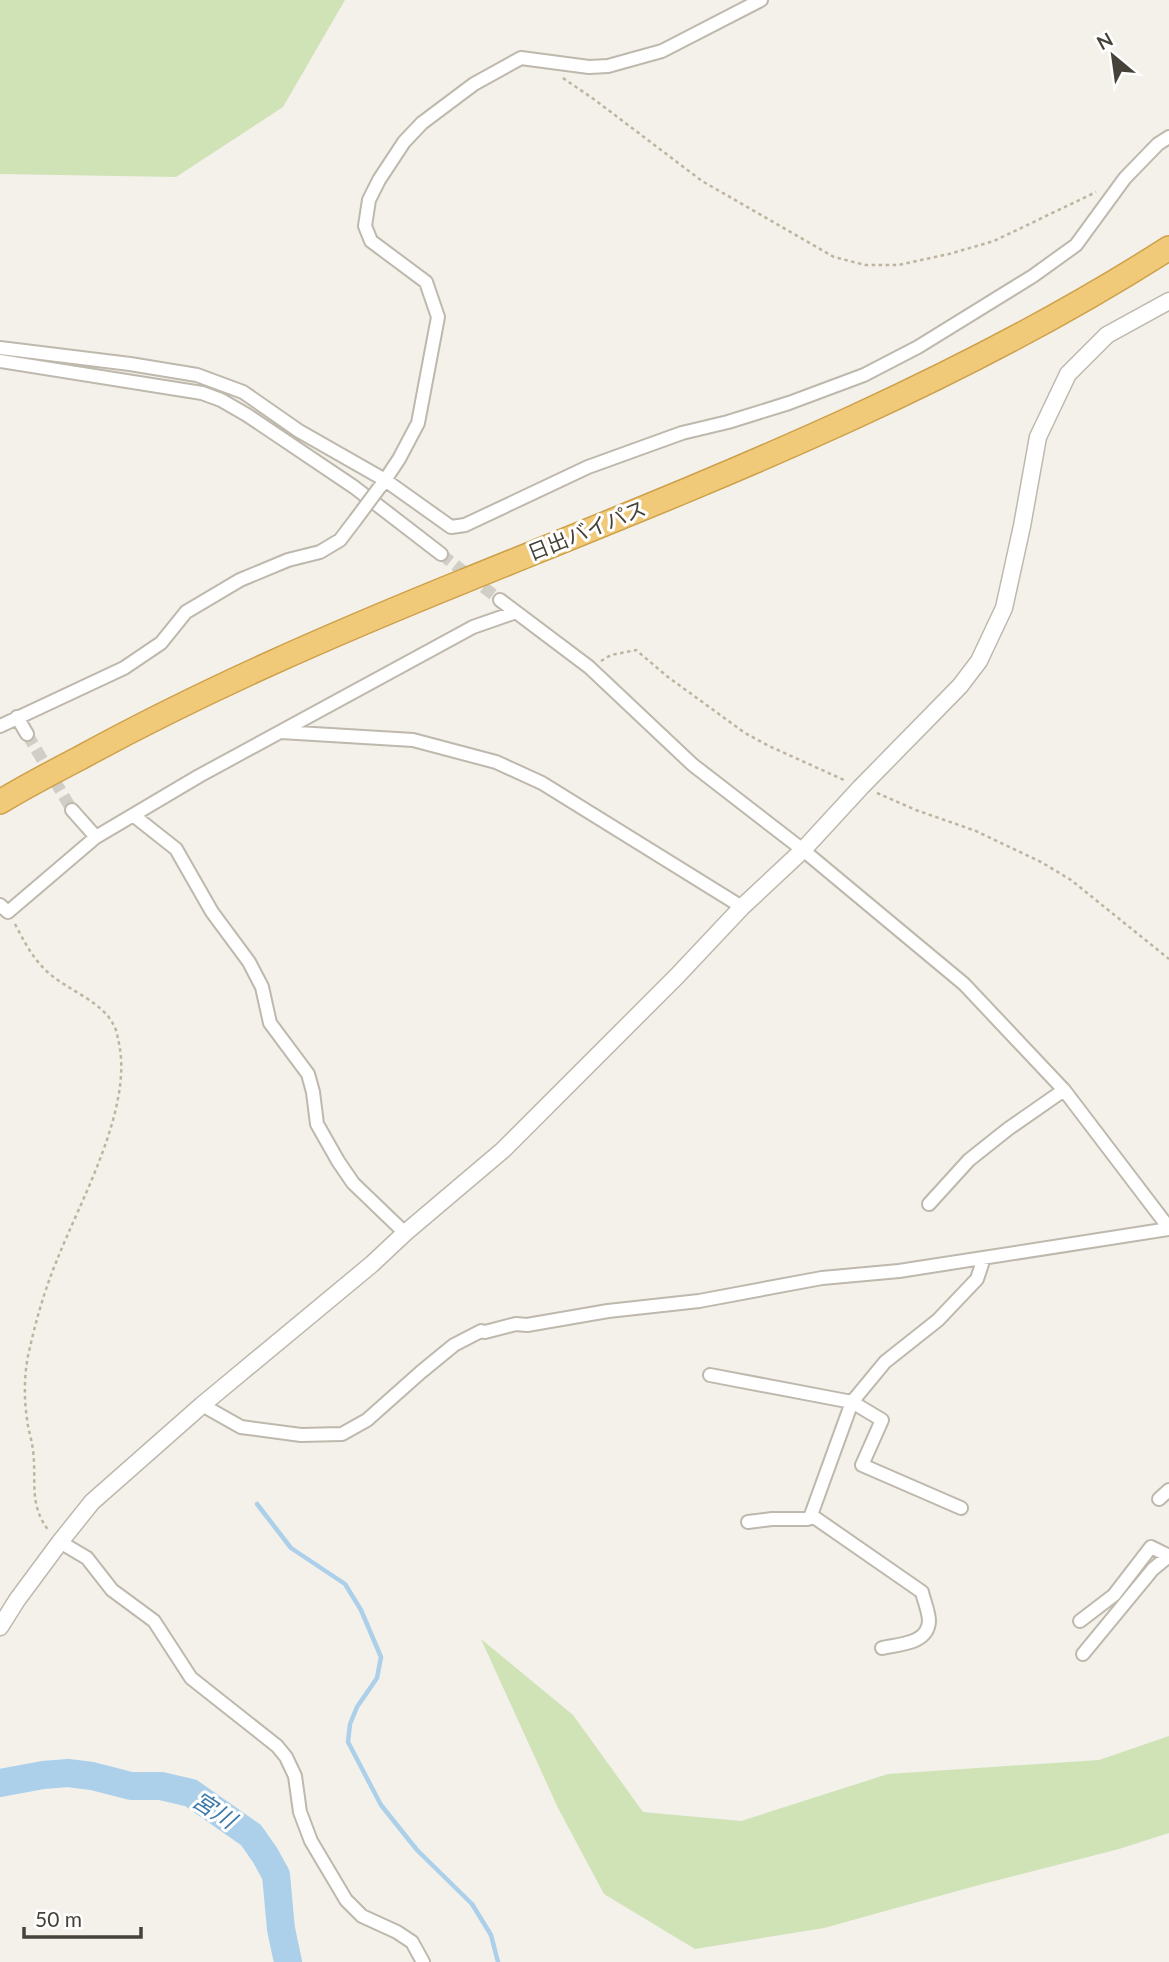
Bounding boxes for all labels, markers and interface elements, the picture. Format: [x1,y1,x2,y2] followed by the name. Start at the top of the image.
[1078,21,1148,91] north arrow
[1093,27,1116,54] text: N
[524,494,649,565] street label: 日出バイパス
[188,1785,244,1835] water label: 宮川
[24,1896,142,1940] scale bar
[35,1906,82,1931] text: 50 m

